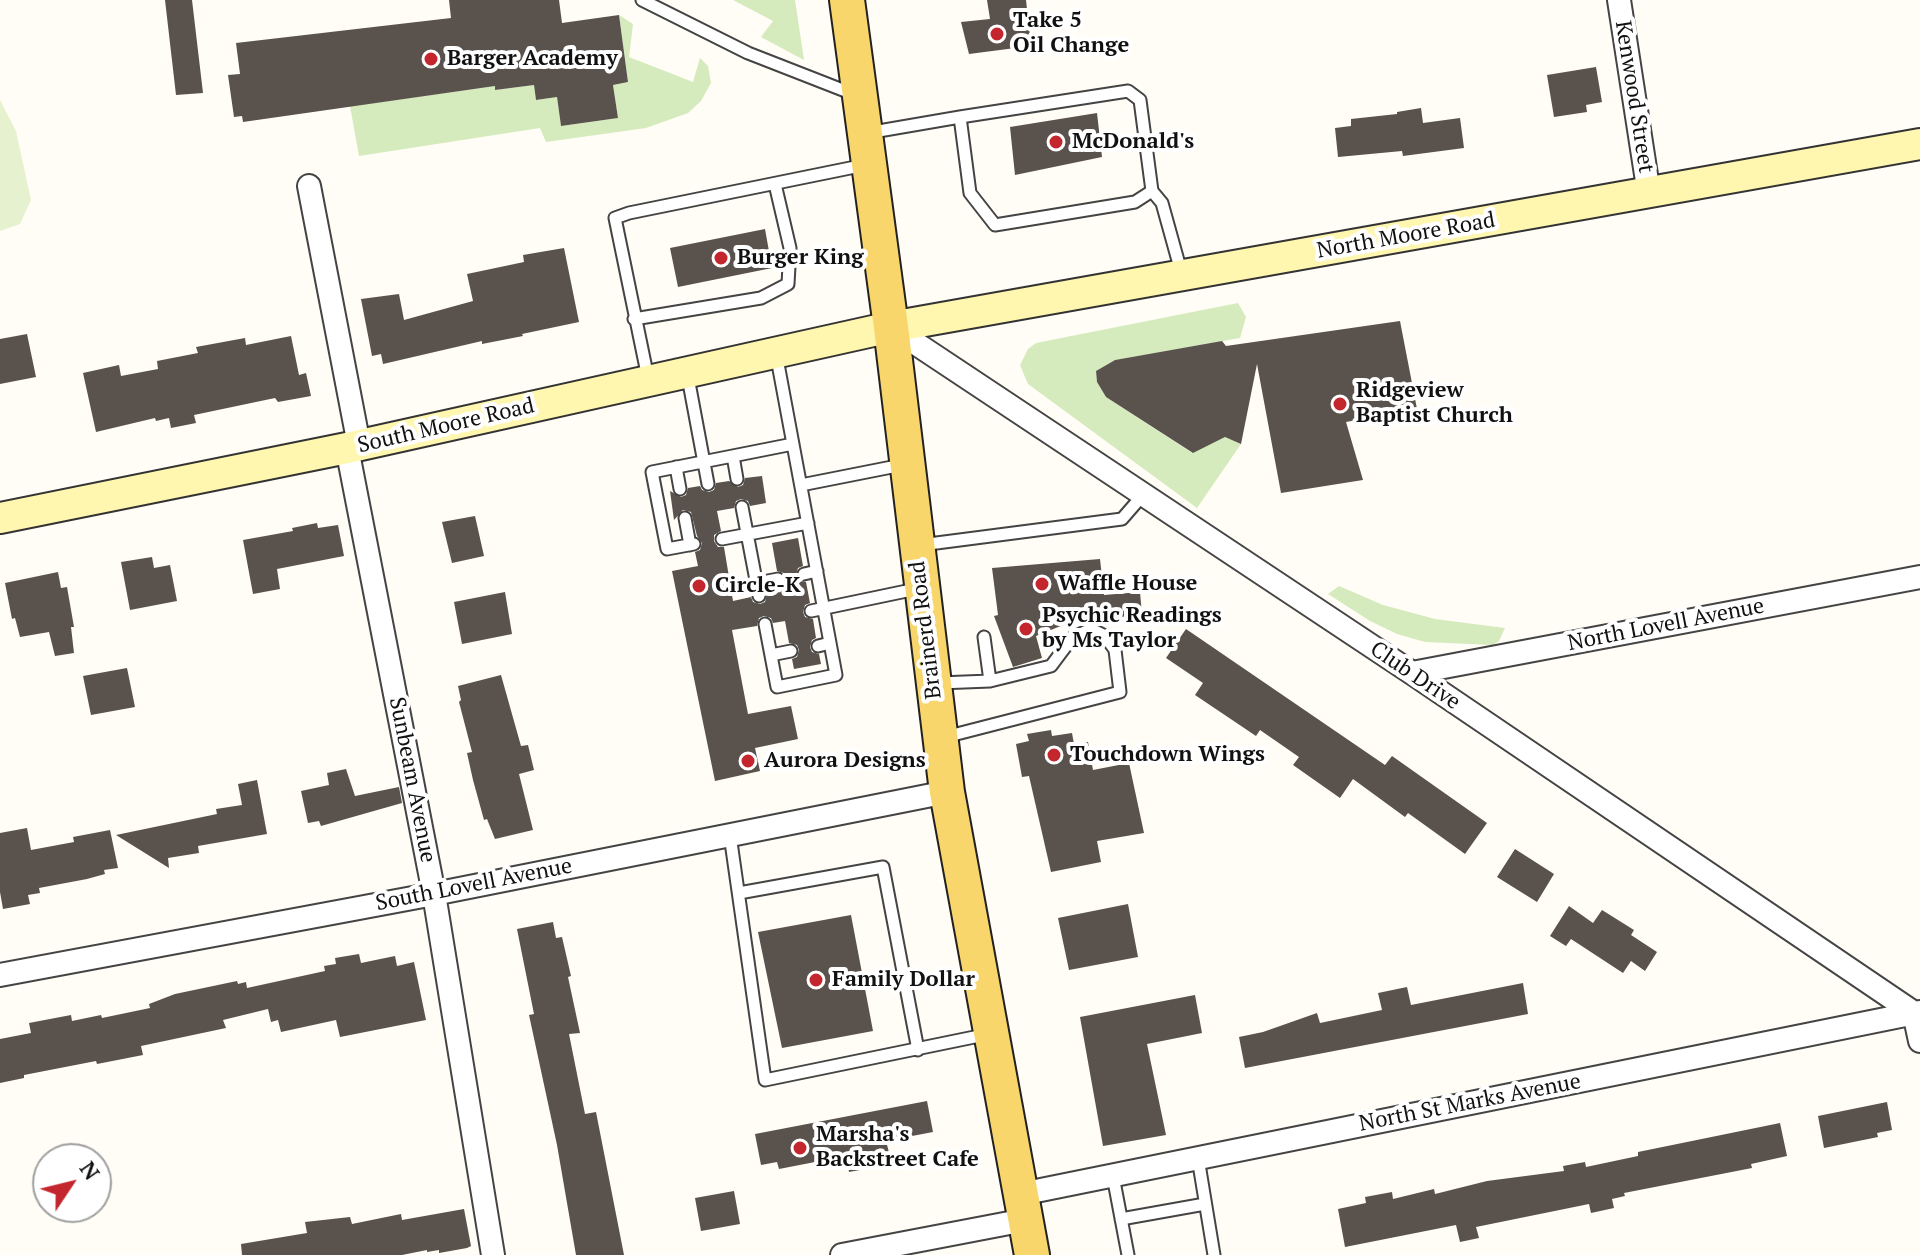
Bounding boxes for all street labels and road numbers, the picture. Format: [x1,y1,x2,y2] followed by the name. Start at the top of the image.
[1609,19,1659,175] street label: Kenwood Street
[1315,207,1497,265] street label: North Moore Road
[355,393,537,459] street label: South Moore Road
[904,559,948,701] street label: Brainerd Road
[1566,593,1766,657] street label: North Lovell Avenue
[1365,636,1465,716] street label: Club Drive
[383,695,441,865] street label: Sunbeam Avenue
[374,853,574,917] street label: South Lovell Avenue
[1357,1069,1583,1137] street label: North St Marks Avenue

